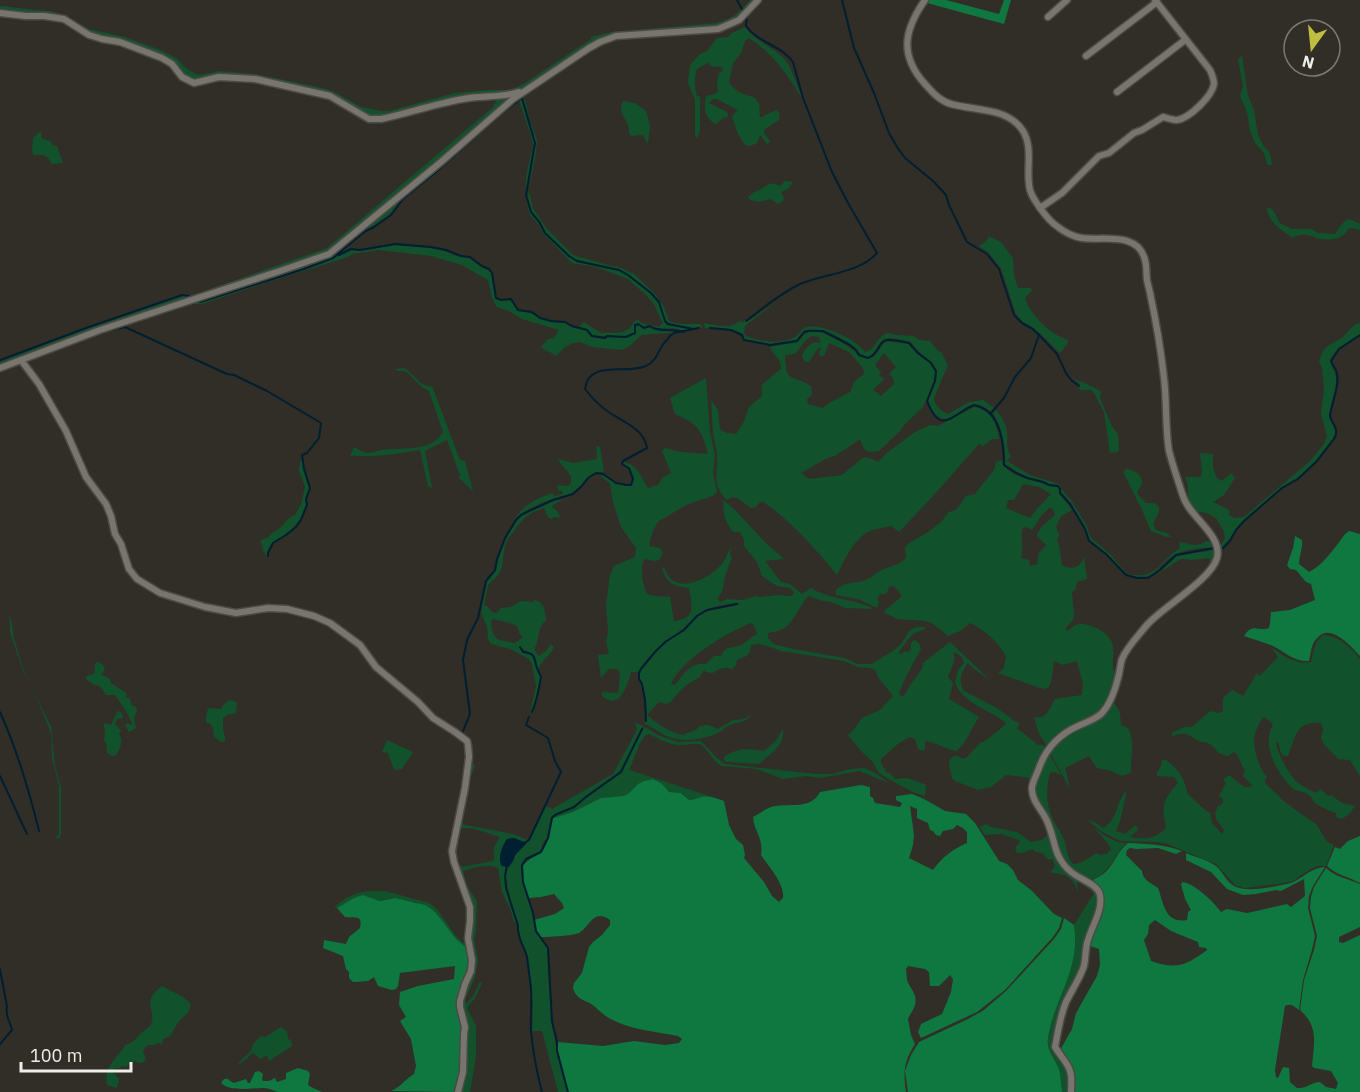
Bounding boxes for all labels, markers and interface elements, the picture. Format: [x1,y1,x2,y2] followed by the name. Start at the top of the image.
[1282,18,1342,78] north arrow
[1300,51,1316,74] text: N
[21,1035,130,1073] scale bar
[30,1044,82,1067] text: 100 m

